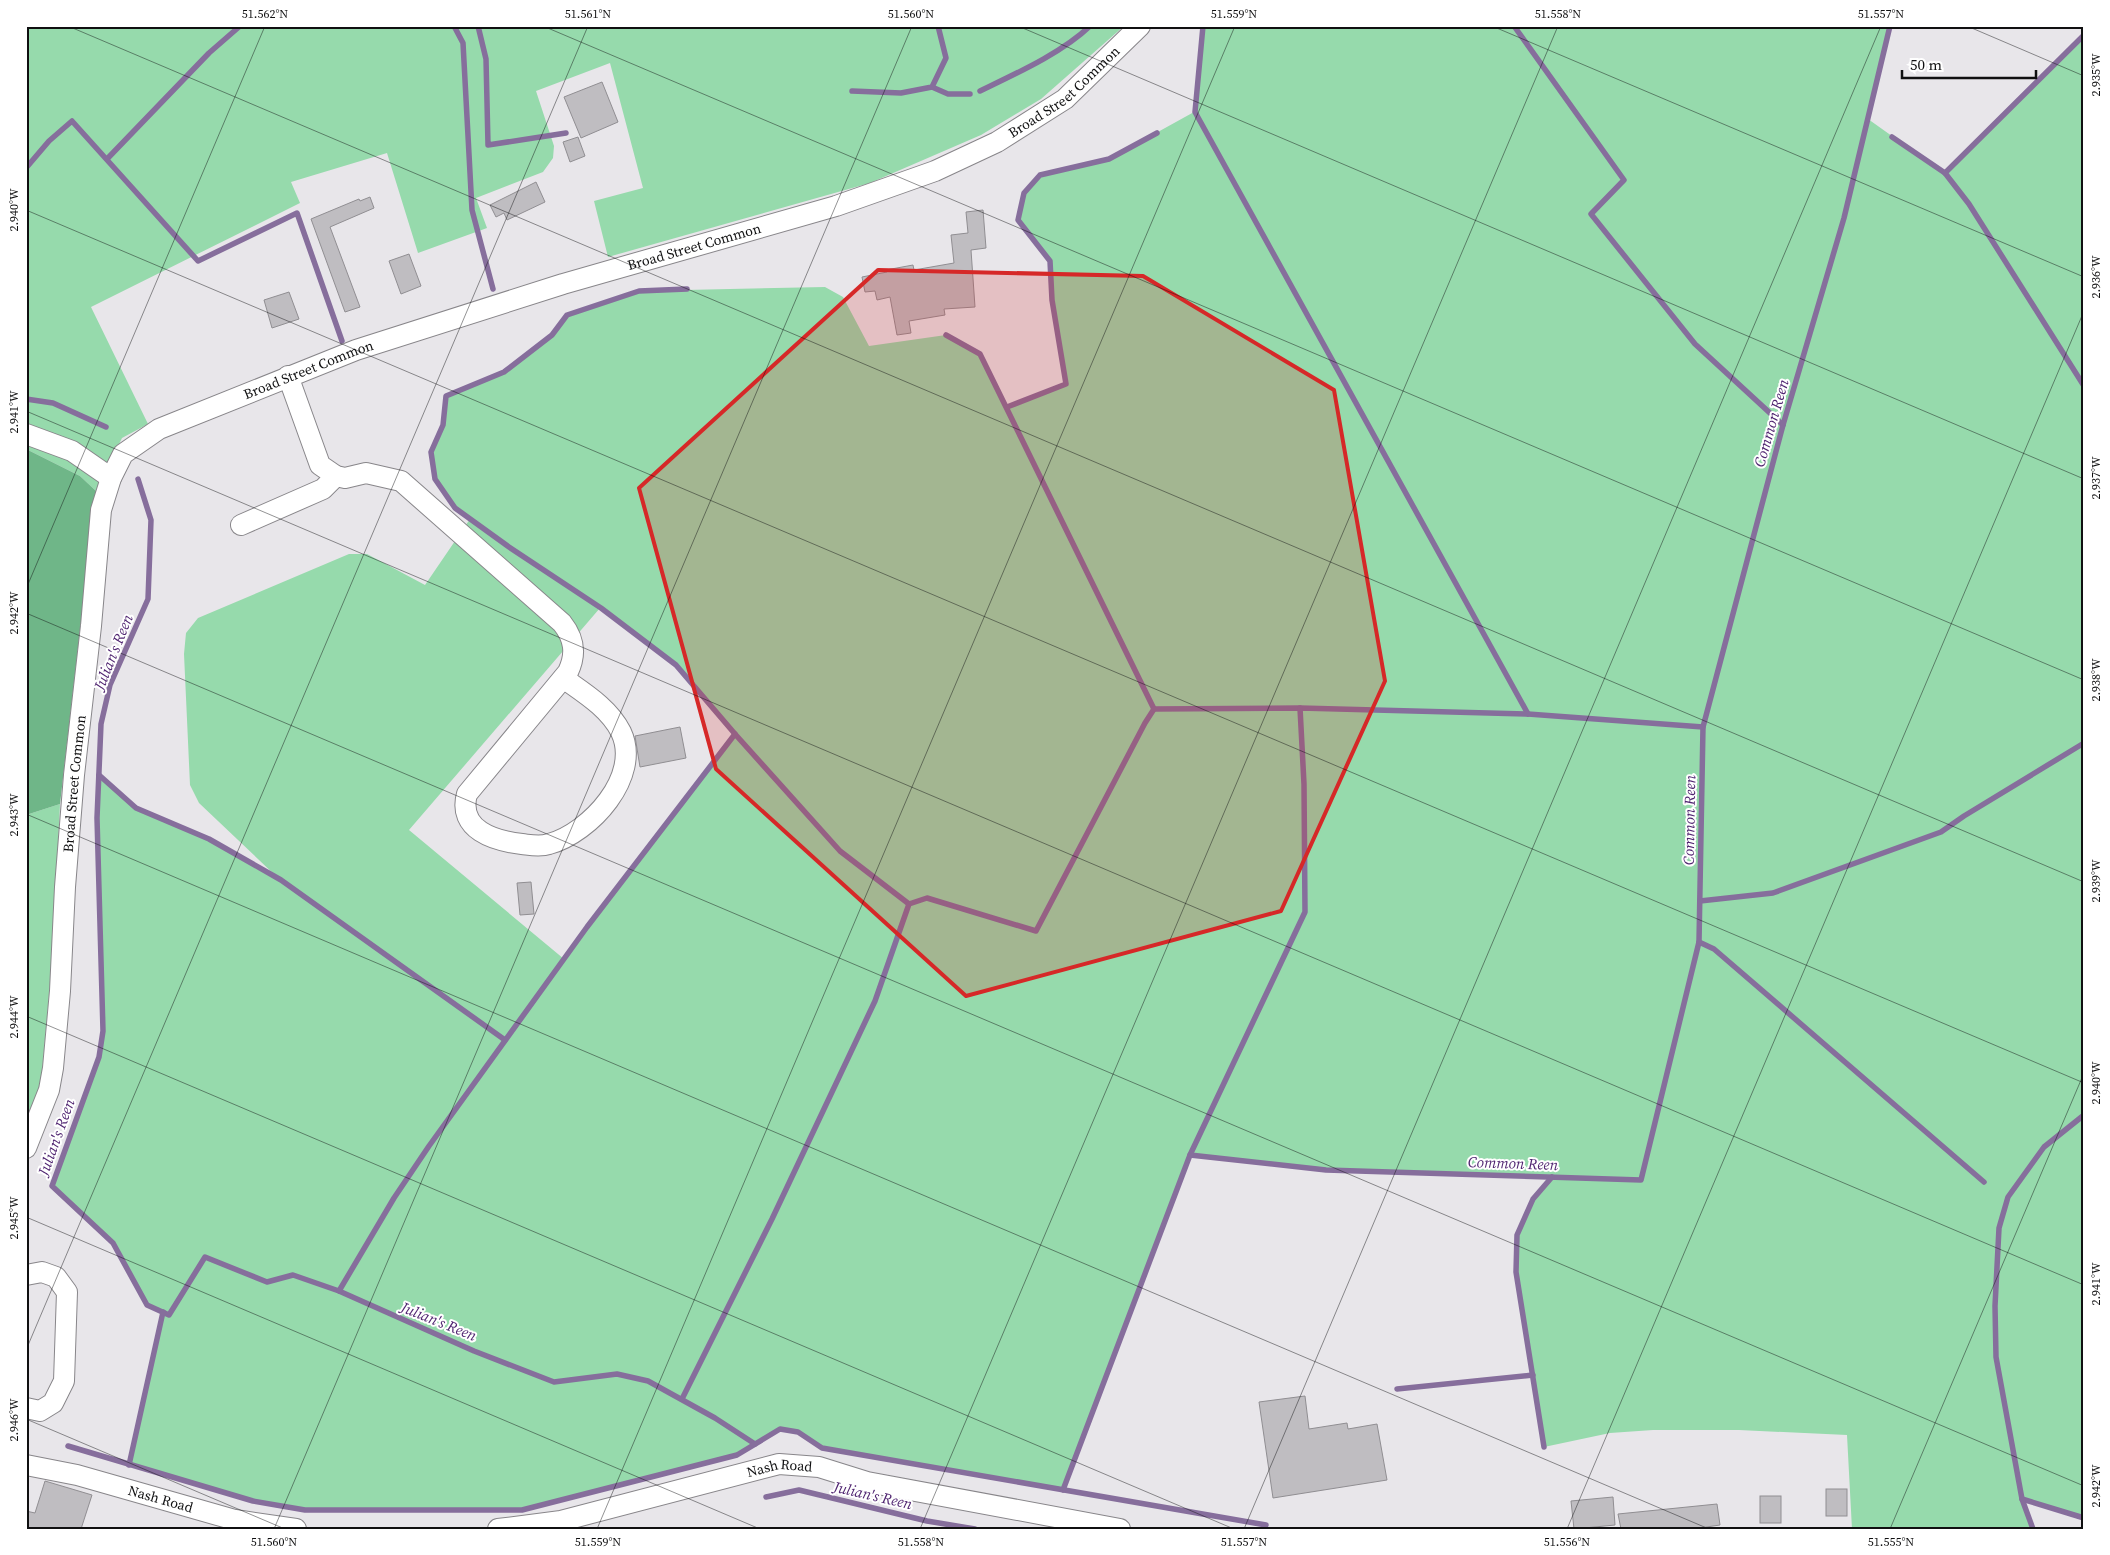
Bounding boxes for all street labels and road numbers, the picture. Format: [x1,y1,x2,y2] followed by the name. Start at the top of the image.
[1004,41,1124,142] street label: Broad Street Common
[625,218,764,275] street label: Broad Street Common
[240,335,376,404] street label: Broad Street Common
[58,713,91,853] street label: Broad Street Common
[744,1454,813,1482] street label: Nash Road
[126,1480,196,1518] street label: Nash Road

